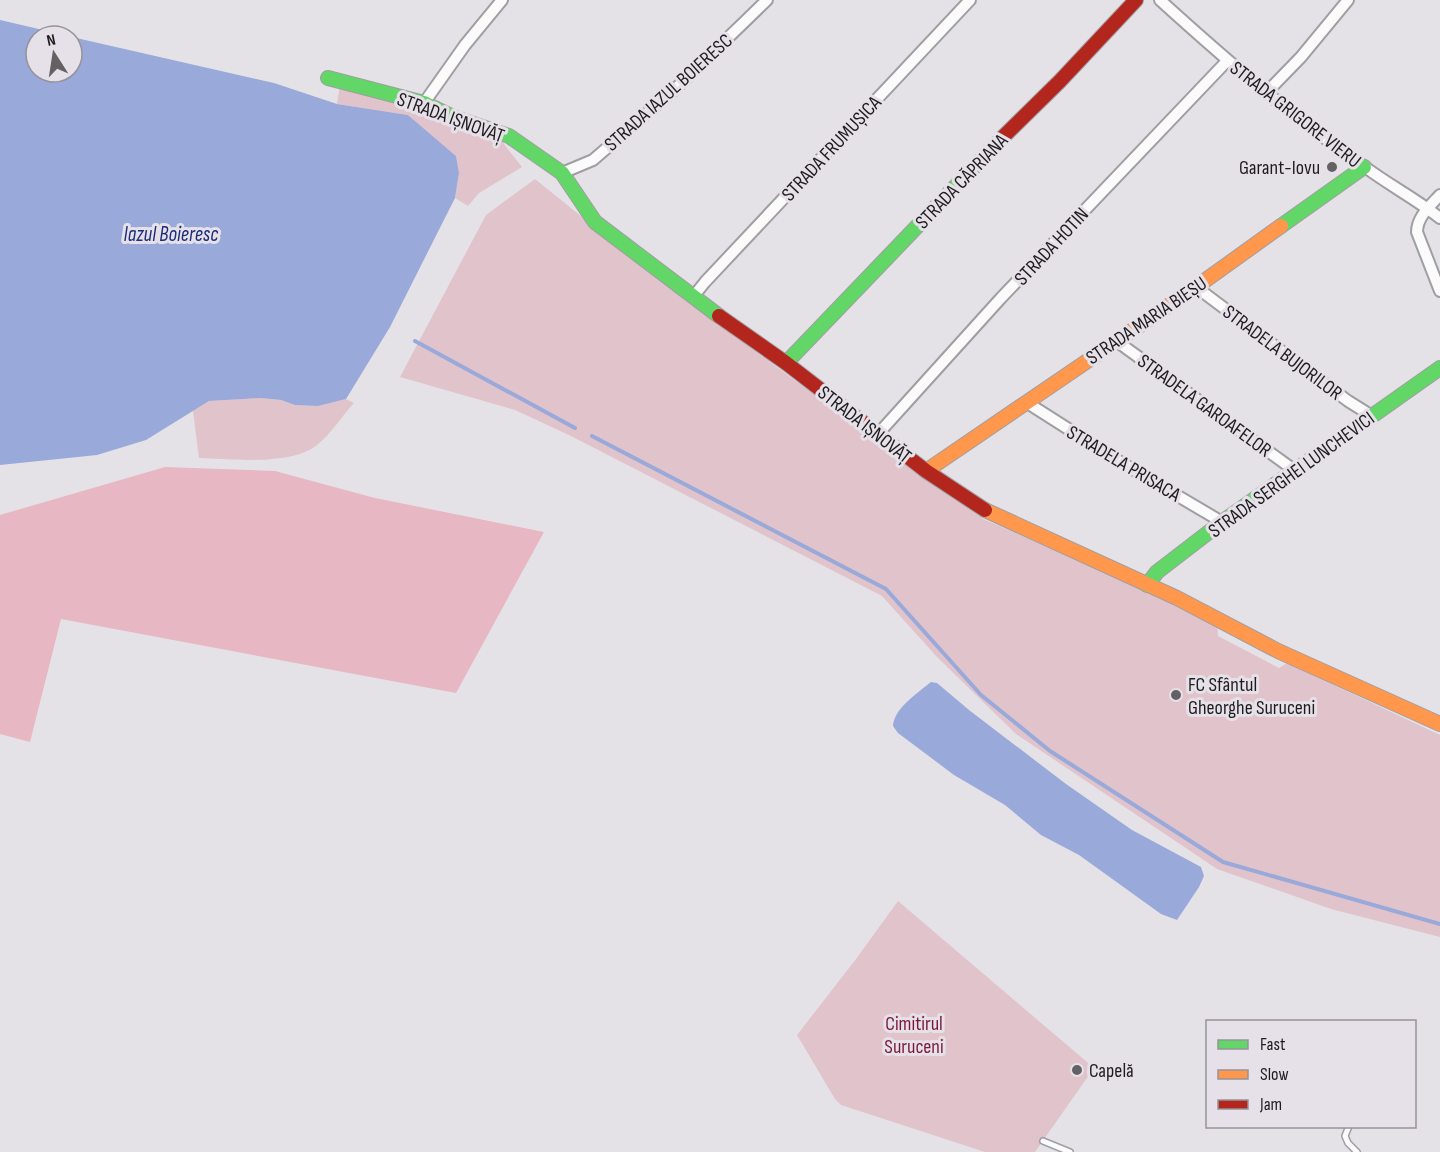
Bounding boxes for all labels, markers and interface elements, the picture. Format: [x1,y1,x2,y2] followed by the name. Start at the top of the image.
[24,24,84,84] north arrow
[600,29,738,157] street label: STRADA IAZUL BOIERESC
[45,31,57,51] text: N
[1225,56,1366,173] street label: STRADA GRIGORE VIERU
[394,87,508,148] street label: STRADA IȘNOVĂȚ
[777,91,887,206] street label: STRADA FRUMUȘICA
[910,129,1013,234] street label: STRADA CĂPRIANA
[1239,156,1320,180] place label: Garant-Iovu
[1325,160,1339,174] marker: Garant-Iovu
[1010,203,1094,291] street label: STRADA HOTIN
[124,222,219,247] water label: Iazul Boieresc
[1082,272,1212,370] street label: STRADA MARIA BIEȘU
[1218,300,1347,406] street label: STRADELA BUJORILOR
[1133,349,1276,463] street label: STRADELA GAROAFELOR
[813,381,916,469] street label: STRADA IȘNOVĂȚ
[1204,407,1379,543] street label: STRADA SERGHEI LUNCHEVICI
[1062,420,1185,507] street label: STRADELA PRISACA
[1188,673,1315,720] place label: FC Sfântul Gheorghe Suruceni
[1169,688,1183,702] marker: FC Sfântul Gheorghe Suruceni
[884,1012,944,1059] park label: Cimitirul Suruceni
[1206,1020,1416,1128] legend
[1260,1034,1286,1055] text: Fast
[1089,1059,1134,1083] place label: Capelă
[1070,1063,1084,1077] marker: Capelă
[1260,1064,1289,1085] text: Slow
[1259,1094,1282,1115] text: Jam

